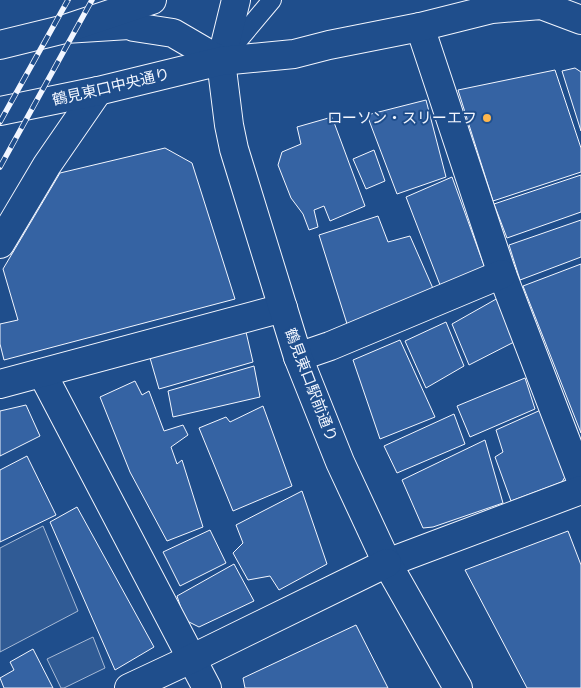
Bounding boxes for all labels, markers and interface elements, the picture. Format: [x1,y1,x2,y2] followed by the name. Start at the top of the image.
[51,65,171,109] street label: 鶴見東口中央通り
[327,109,477,127] place label: ローソン・スリーエフ
[481,112,493,124] marker: ローソン・スリーエフ
[281,326,341,444] street label: 鶴見東口駅前通り

